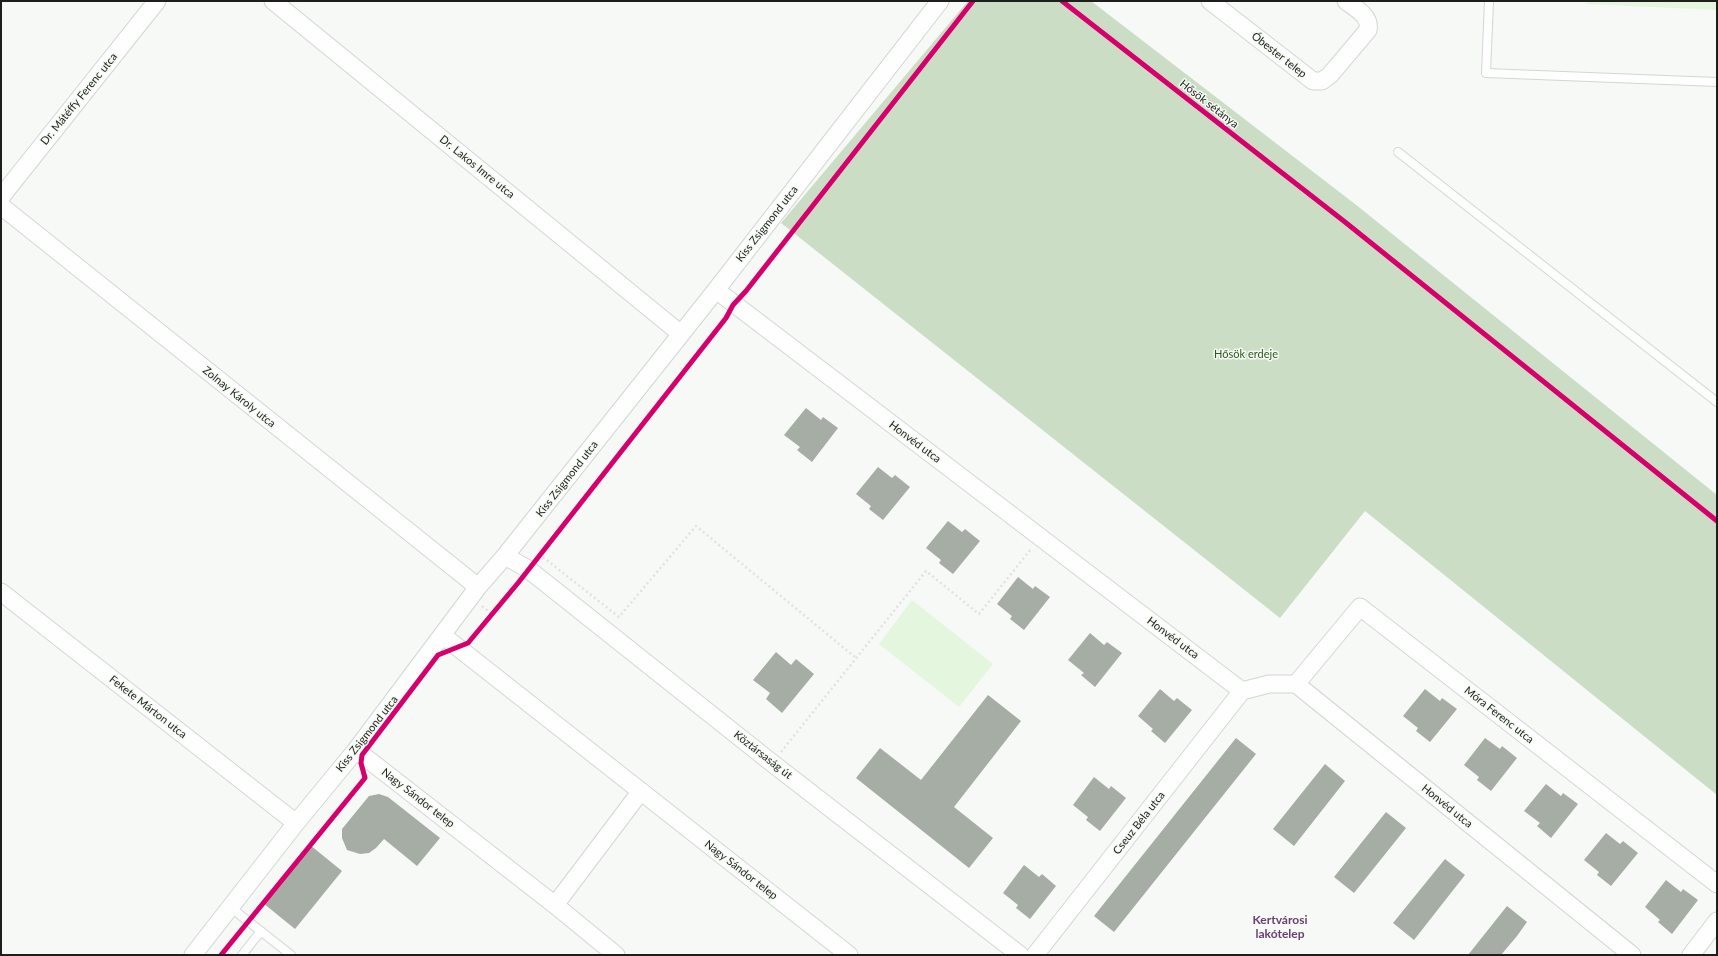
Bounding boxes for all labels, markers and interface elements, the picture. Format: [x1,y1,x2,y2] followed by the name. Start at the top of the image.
[1249,29,1309,81] street label: Óbester telep
[38,50,120,148] street label: Dr. Mátéffy Ferenc utca
[1177,77,1241,131] street label: Hősök sétánya
[437,133,517,201] street label: Dr. Lakos Imre utca
[733,183,801,265] street label: Kiss Zsigmond utca
[1214,347,1278,361] park label: Hősök erdeje
[200,364,278,430] street label: Zolnay Károly utca
[886,418,944,466] street label: Honvéd utca
[533,438,601,520] street label: Kiss Zsigmond utca
[1144,614,1202,662] street label: Honvéd utca
[107,673,189,741] street label: Fekete Márton utca
[1462,684,1536,746] street label: Móra Ferenc utca
[333,693,401,775] street label: Kiss Zsigmond utca
[731,728,795,782] street label: Köztársaság út
[379,765,457,831] street label: Nagy Sándor telep
[1419,781,1475,831] street label: Honvéd utca
[1110,789,1168,857] street label: Cseuz Béla utca
[702,837,780,903] street label: Nagy Sándor telep
[1253,913,1307,941] district label: Kertvárosi lakótelep

